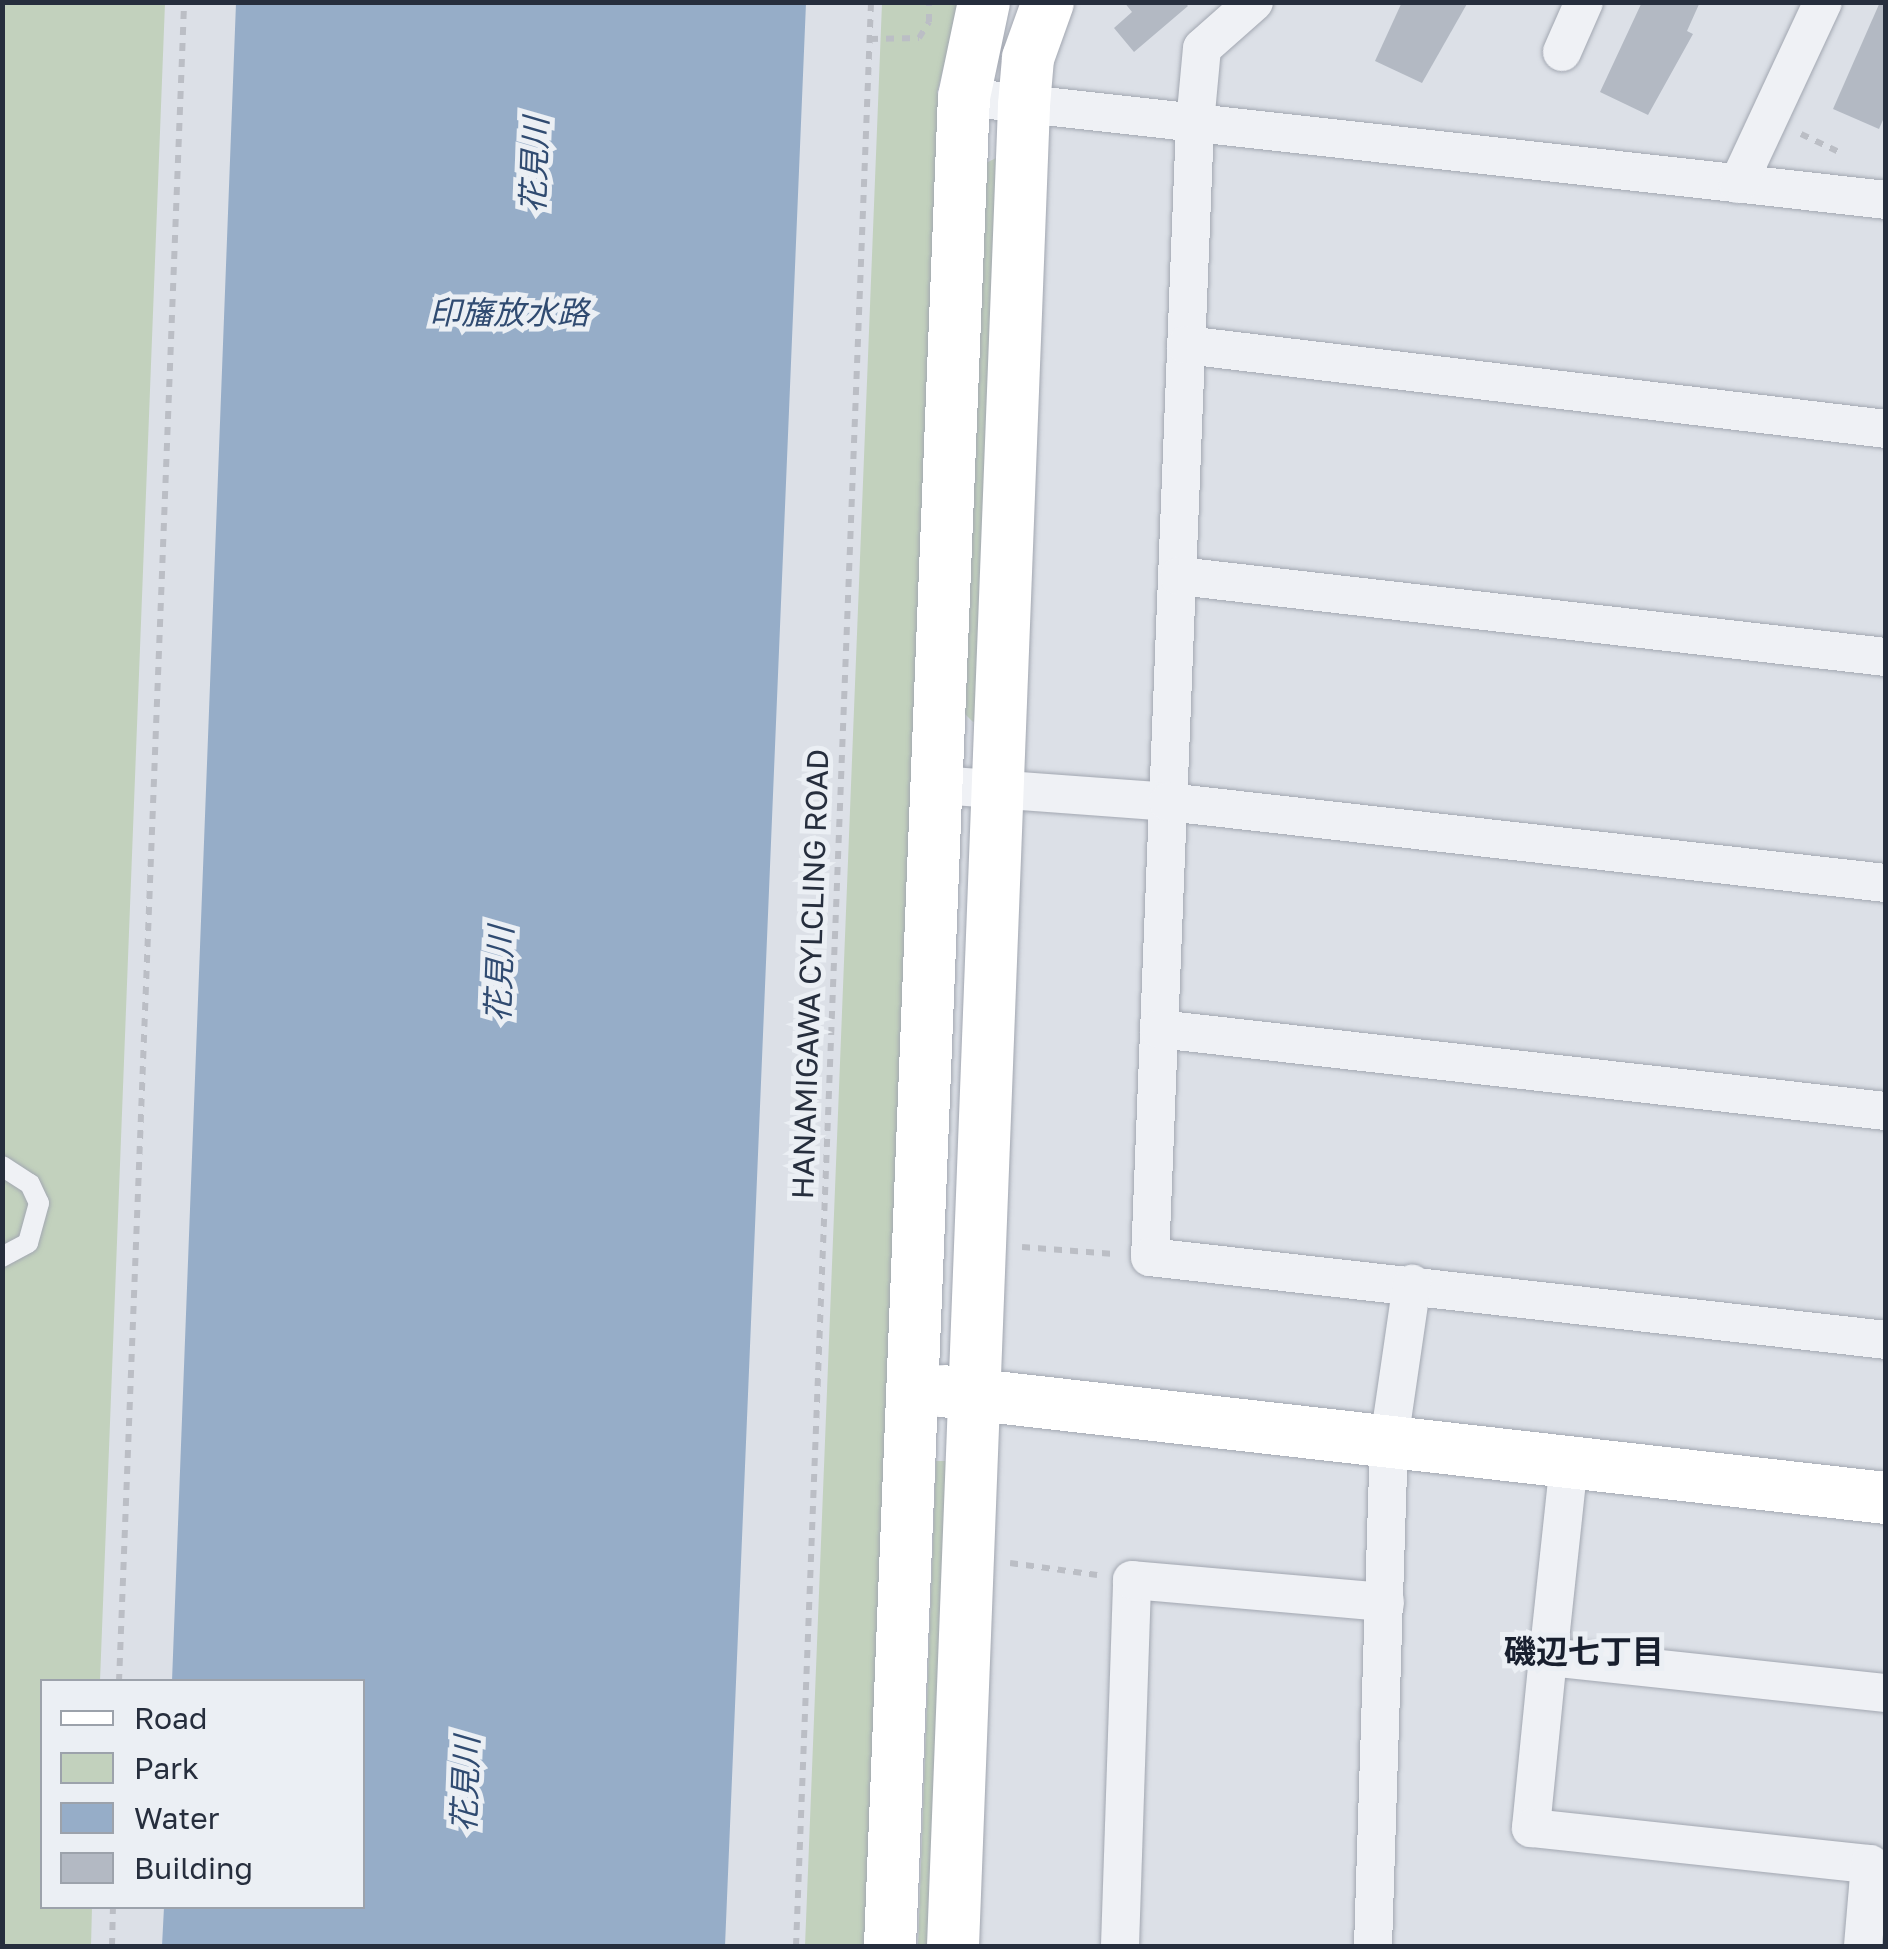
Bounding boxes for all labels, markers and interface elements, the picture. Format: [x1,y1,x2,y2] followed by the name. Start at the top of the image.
[513,116,555,214] water label: 花見川
[429,293,589,331] water label: 印旛放水路
[784,748,836,1200] street label: HANAMIGAWA CYLCLING ROAD
[478,925,520,1023] water label: 花見川
[1504,1632,1664,1670] district label: 磯辺七丁目
[40,1679,365,1909] legend
[134,1700,208,1736] text: Road
[444,1735,486,1833] water label: 花見川
[134,1750,199,1786] text: Park
[134,1800,219,1836] text: Water
[134,1850,253,1886] text: Building

